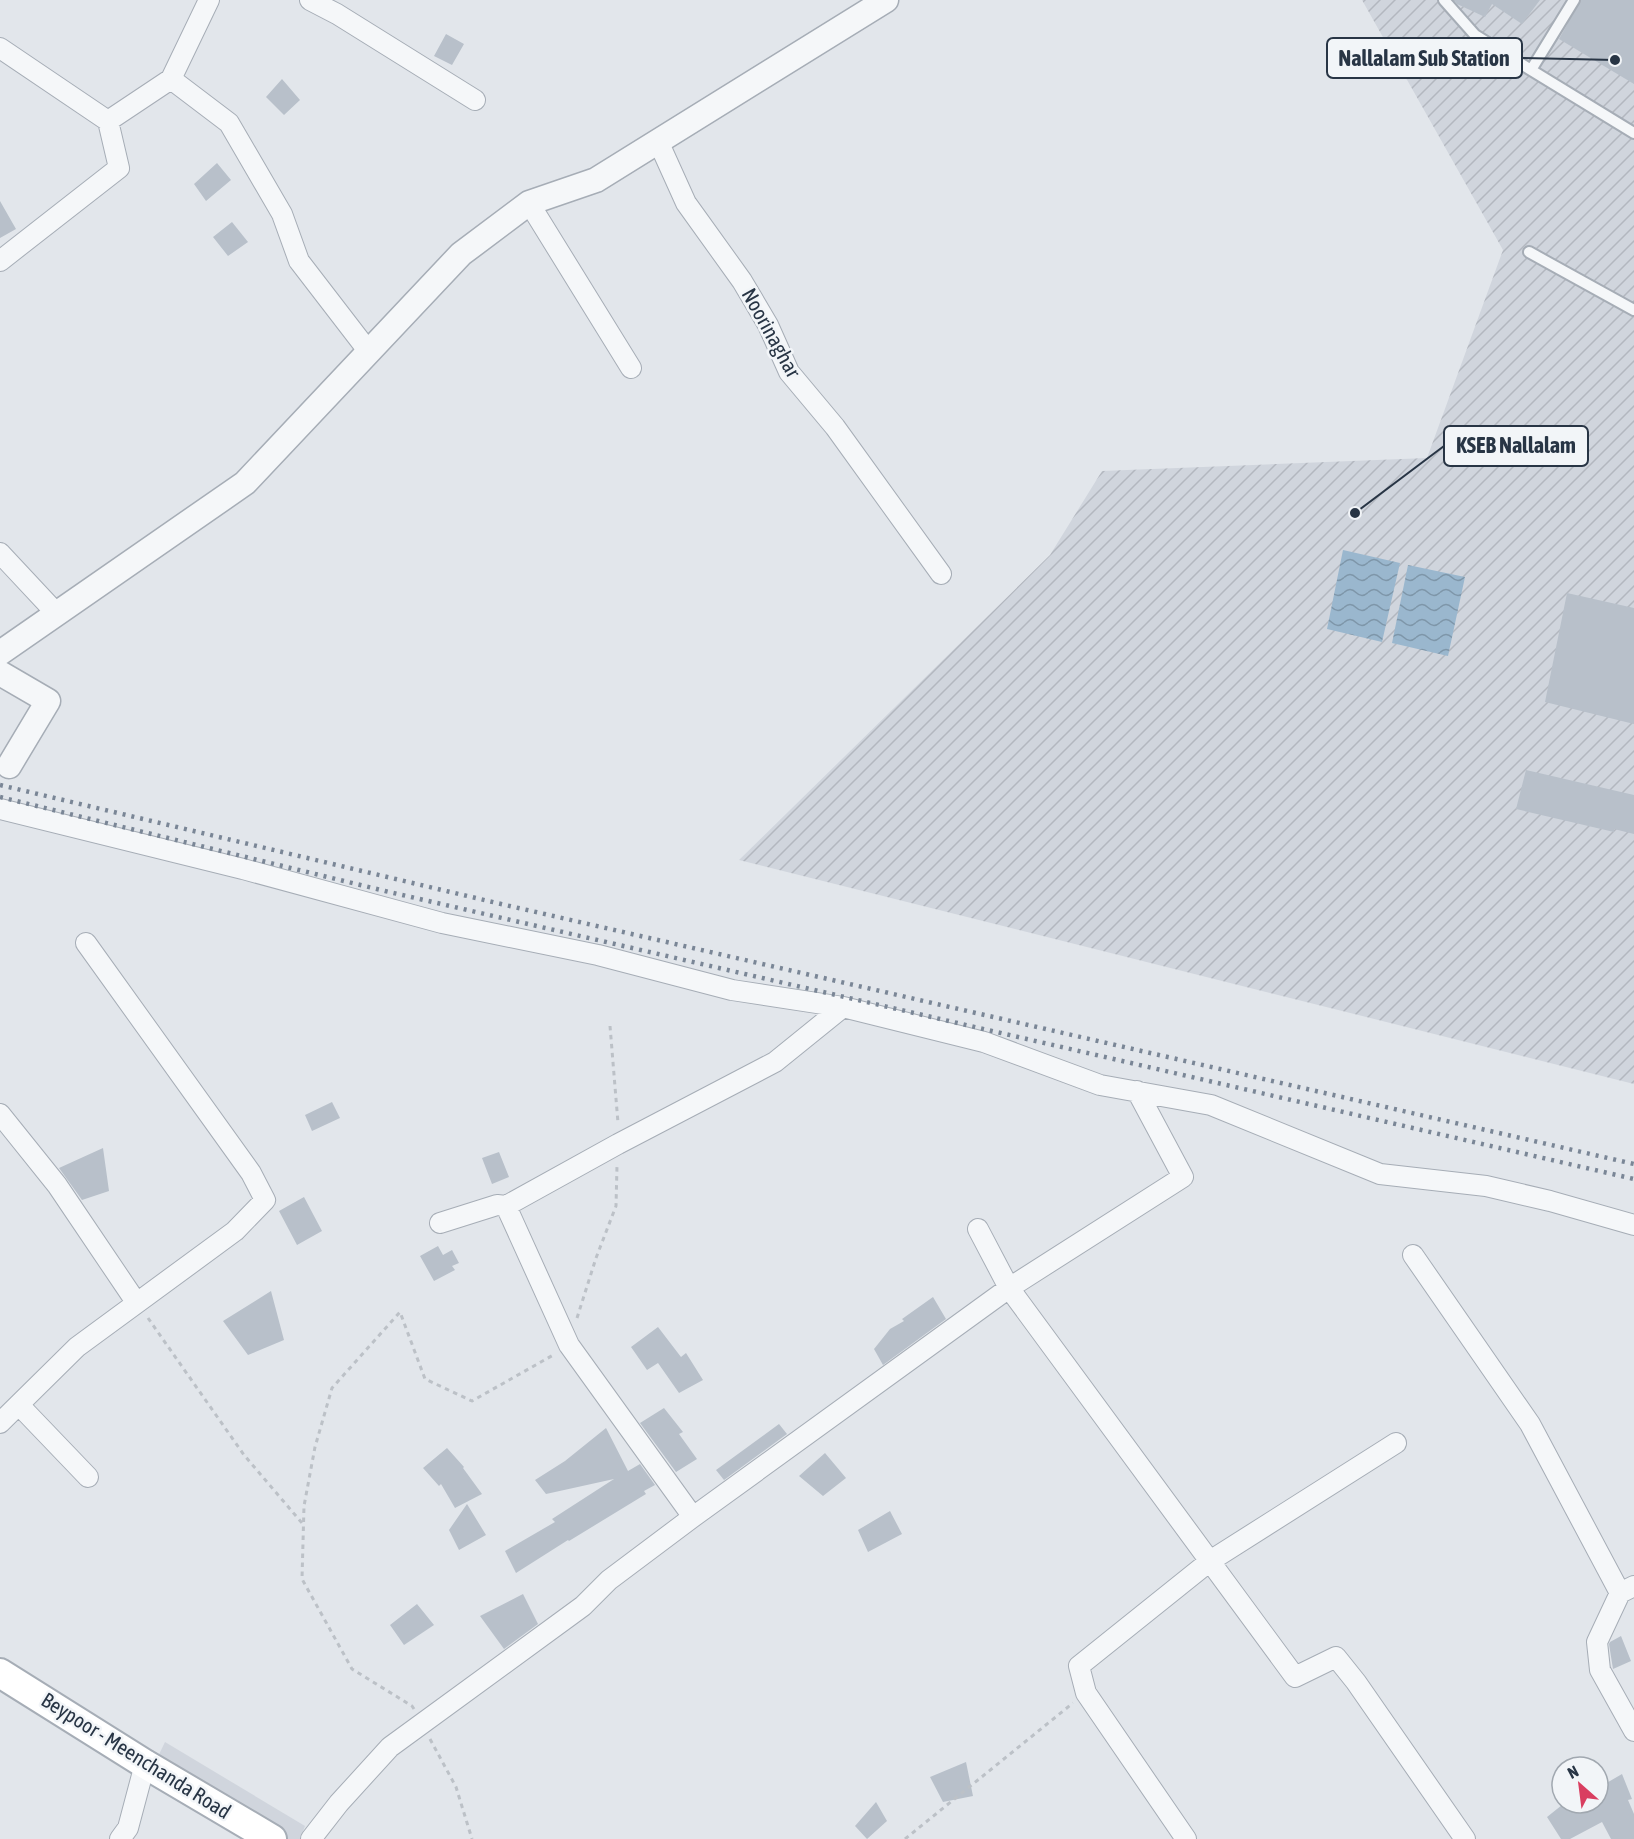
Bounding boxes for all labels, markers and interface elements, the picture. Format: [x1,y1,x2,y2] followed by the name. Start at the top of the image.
[1327,38,1522,78] callout: Nallalam Sub Station
[1338,45,1510,71] text: Nallalam Sub Station
[738,284,807,382] street label: Noorinaghar
[1444,426,1588,466] callout: KSEB Nallalam
[1456,432,1576,458] text: KSEB Nallalam
[37,1687,236,1823] street label: Beypoor - Meenchanda Road
[1550,1755,1610,1815] north arrow
[1565,1762,1581,1782] text: N

